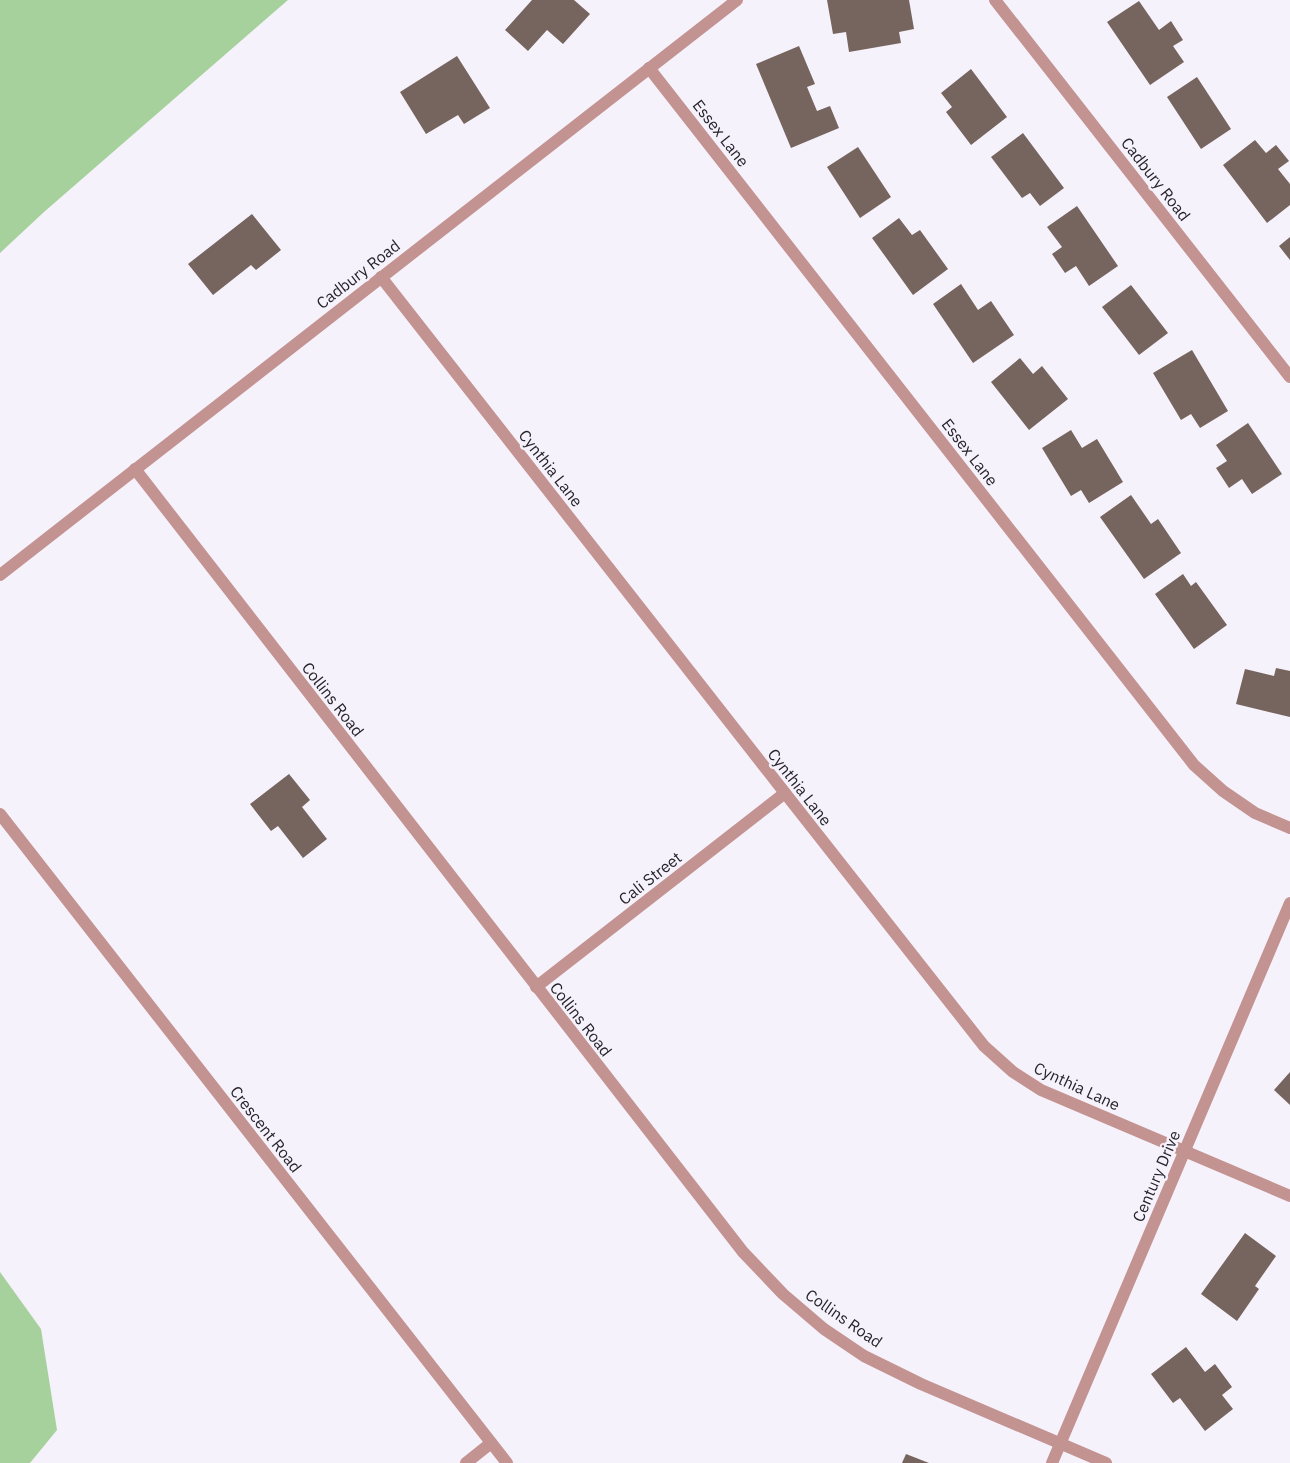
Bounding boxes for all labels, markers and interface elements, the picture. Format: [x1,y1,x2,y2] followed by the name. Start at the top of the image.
[689,95,754,171] street label: Essex Lane
[1117,133,1195,225] street label: Cadbury Road
[312,235,404,313] street label: Cadbury Road
[938,414,1003,490] street label: Essex Lane
[515,425,587,511] street label: Cynthia Lane
[298,658,368,740] street label: Collins Road
[764,744,836,830] street label: Cynthia Lane
[614,847,686,909] street label: Cali Street
[546,978,616,1060] street label: Collins Road
[1031,1057,1123,1115] street label: Cynthia Lane
[226,1082,306,1176] street label: Crescent Road
[1128,1127,1184,1225] street label: Century Drive
[802,1284,886,1352] street label: Collins Road

